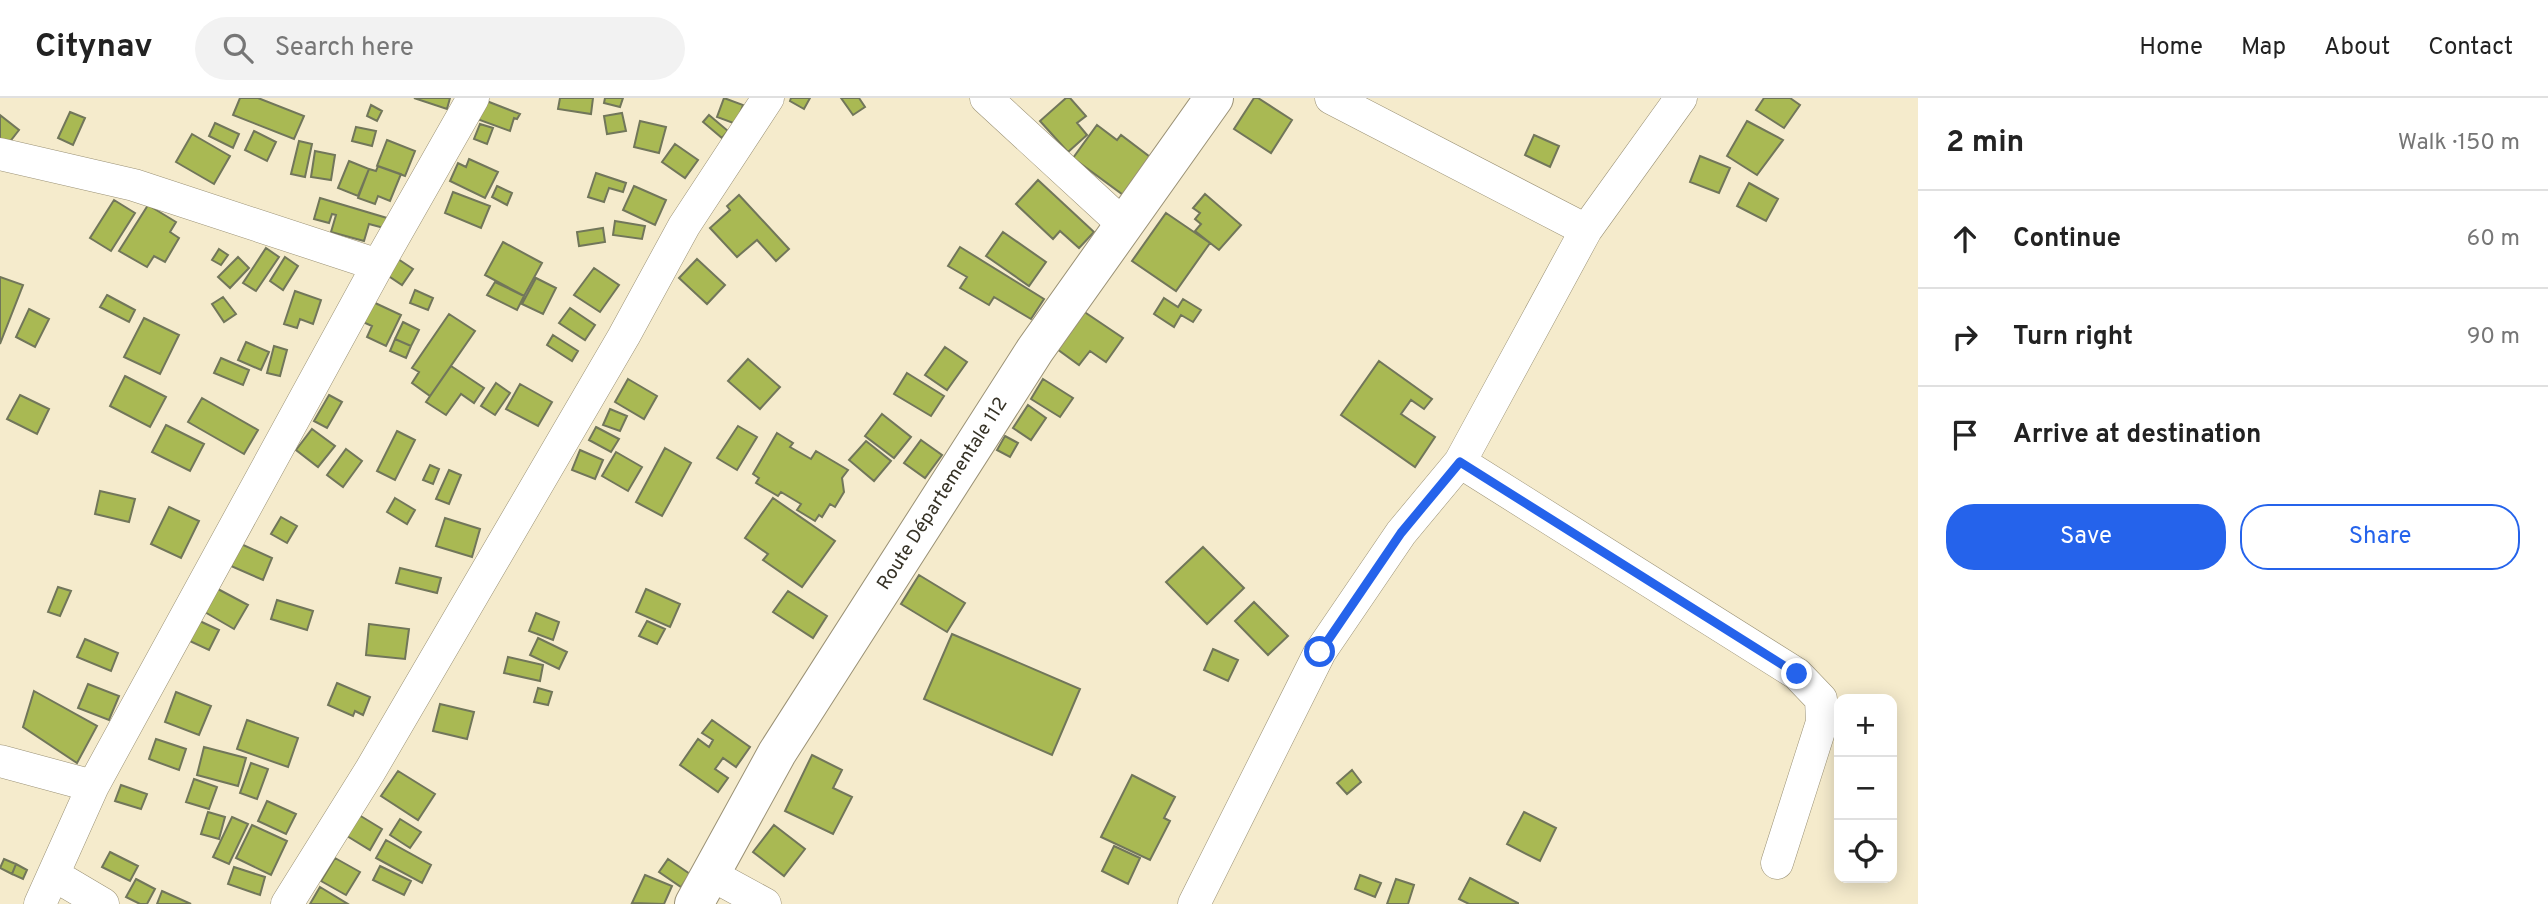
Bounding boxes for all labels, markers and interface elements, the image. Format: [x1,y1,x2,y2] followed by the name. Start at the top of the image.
[195,17,685,80] search box
[35,27,153,69] text: Citynav
[219,29,257,67] icon: search
[275,32,414,65] text: Search here
[2139,33,2203,63] text: Home
[2241,33,2286,63] text: Map
[2324,33,2390,63] text: About
[2428,33,2513,63] text: Contact
[1946,125,2024,162] text: 2 min
[2398,129,2520,158] text: Walk · 150 m
[1946,220,1984,258] icon: ahead
[2013,223,2121,256] text: Continue
[2467,225,2520,254] text: 60 m
[1946,318,1984,356] icon: right
[2013,321,2133,354] text: Turn right
[2467,323,2520,352] text: 90 m
[872,393,1013,595] street label: Route Départementale 112
[1946,416,1984,454] icon: arrive
[2013,419,2261,452] text: Arrive at destination
[1946,504,2226,570] button: Save
[2240,504,2520,570] button: Share
[1304,636,1335,667] route start
[1781,658,1812,689] route end
[1834,694,1897,883] map controls
[1834,694,1897,757] button: +
[1834,757,1897,820] button: −
[1834,820,1897,883] button: locate

